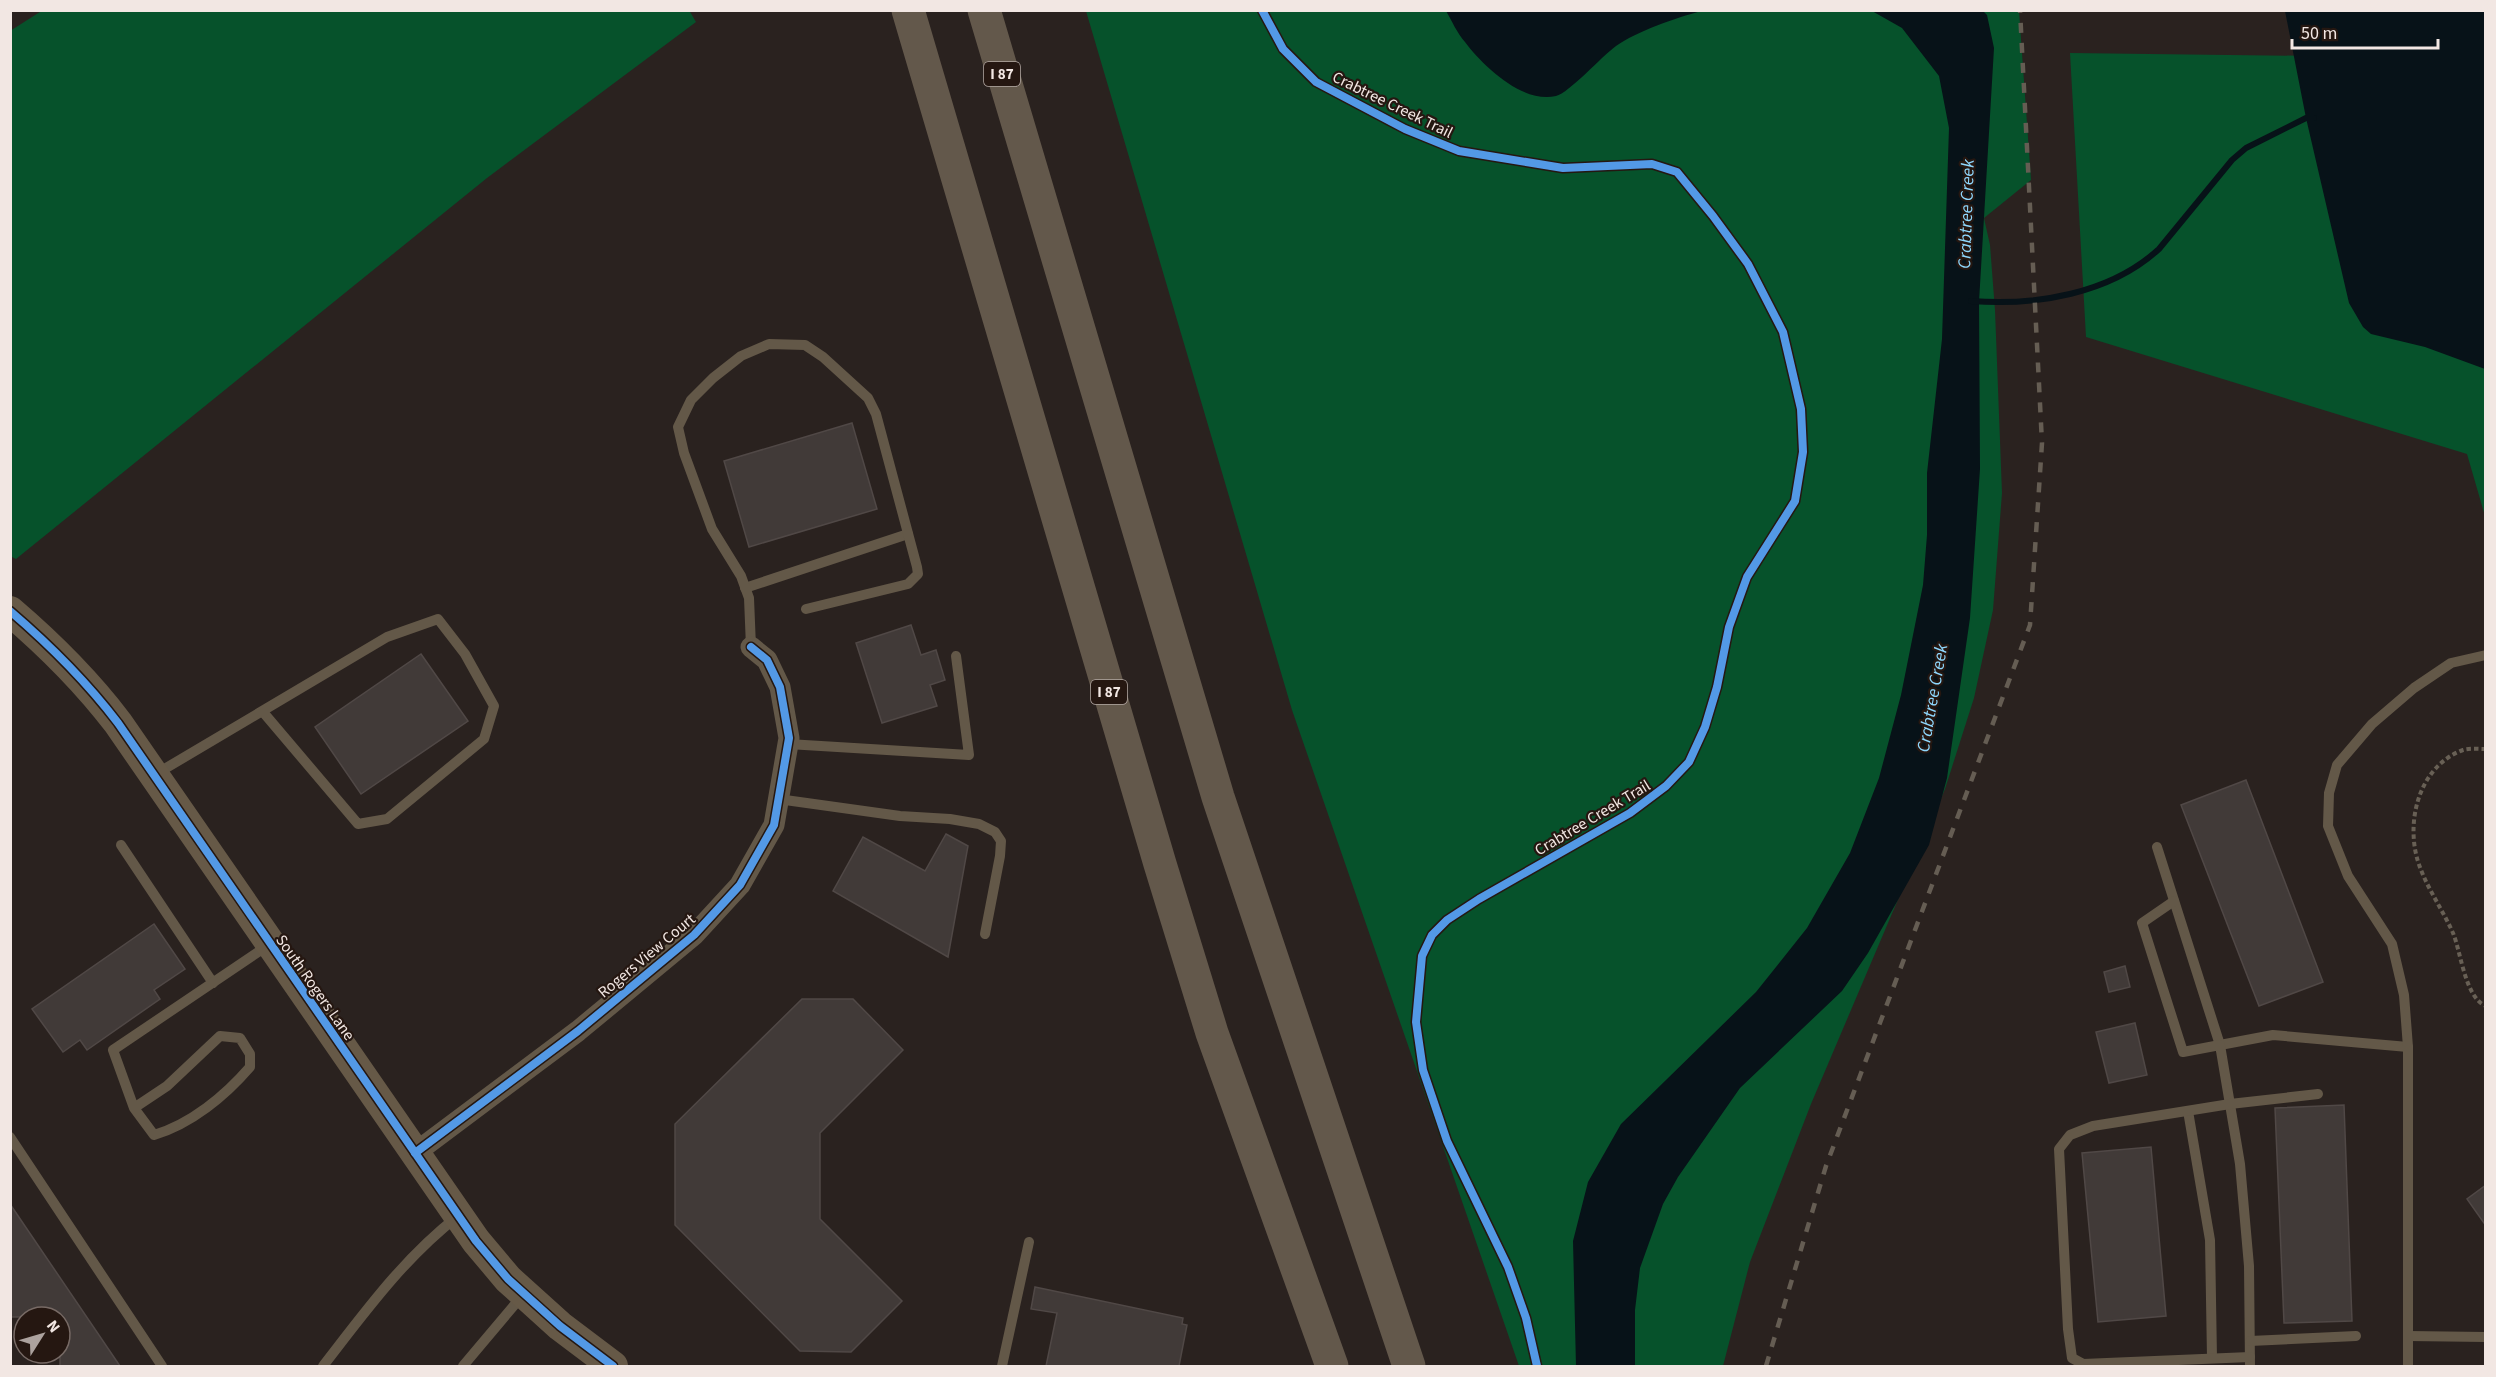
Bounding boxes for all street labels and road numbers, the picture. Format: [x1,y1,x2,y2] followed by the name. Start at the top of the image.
[984,62,1020,86] road number: I 87
[1329,66,1456,144] street label: Crabtree Creek Trail
[1091,680,1127,704] road number: I 87
[1531,775,1655,861] street label: Crabtree Creek Trail
[593,908,701,1003] street label: Rogers View Court
[270,930,360,1045] street label: South Rogers Lane

